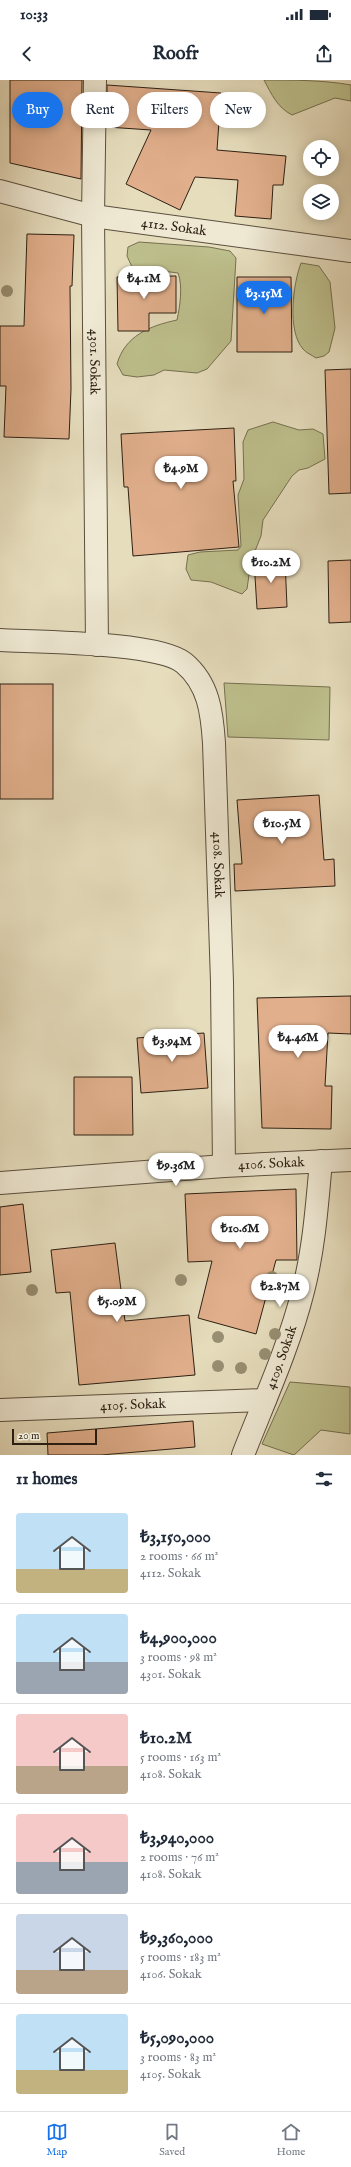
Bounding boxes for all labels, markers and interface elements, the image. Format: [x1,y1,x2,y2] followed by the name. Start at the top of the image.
[20,5,48,24] text: 10:33
[16,43,38,65] icon: back
[152,43,199,66] text: Roofr
[313,43,335,65] icon: share
[12,92,63,128] chip: Buy
[71,92,129,128] chip: Rent
[137,92,202,128] chip: Filters
[210,92,266,128] chip: New
[303,140,339,220] map controls
[303,140,339,176] button: locate
[303,184,339,220] button: layers
[140,214,208,240] street label: 4112. Sokak
[116,266,172,300] pin: ₺4.1M
[127,270,161,287] text: ₺4.1M
[231,281,297,315] pin: ₺3.15M
[246,285,282,302] text: ₺3.15M
[85,329,104,396] street label: 4301. Sokak
[153,456,209,490] pin: ₺4.9M
[164,460,198,477] text: ₺4.9M
[238,550,304,584] pin: ₺10.2M
[251,554,291,571] text: ₺10.2M
[249,811,315,845] pin: ₺10.5M
[263,815,301,832] text: ₺10.5M
[208,831,228,899] street label: 4108. Sokak
[265,1025,331,1059] pin: ₺4.46M
[139,1029,205,1063] pin: ₺3.94M
[277,1029,319,1046] text: ₺4.46M
[152,1033,192,1050] text: ₺3.94M
[143,1153,209,1187] pin: ₺9.36M
[238,1153,306,1174] street label: 4106. Sokak
[157,1157,195,1174] text: ₺9.36M
[207,1216,273,1250] pin: ₺10.6M
[220,1220,260,1237] text: ₺10.6M
[247,1274,313,1308] pin: ₺2.87M
[260,1278,300,1295] text: ₺2.87M
[84,1289,150,1323] pin: ₺5.09M
[97,1293,137,1310] text: ₺5.09M
[261,1323,302,1392] street label: 4109. Sokak
[100,1395,167,1415] street label: 4105. Sokak
[12,1427,97,1446] scale bar
[18,1429,39,1443] text: 20 m
[313,1468,335,1490] icon: filters
[16,1469,77,1490] text: 11 homes
[140,1527,211,1548] text: ₺3,150,000
[48,1529,96,1577] icon: home
[140,1548,218,1565] text: 2 rooms · 66 m²
[140,1565,201,1582] text: 4112. Sokak
[140,1628,217,1649] text: ₺4,900,000
[48,1630,96,1678] icon: home
[140,1649,217,1666] text: 3 rooms · 98 m²
[140,1666,201,1683] text: 4301. Sokak
[140,1728,192,1749] text: ₺10.2M
[48,1730,96,1778] icon: home
[140,1749,221,1766] text: 5 rooms · 163 m²
[140,1766,201,1783] text: 4108. Sokak
[140,1828,214,1849] text: ₺3,940,000
[48,1830,96,1878] icon: home
[140,1849,219,1866] text: 2 rooms · 76 m²
[140,1866,201,1883] text: 4108. Sokak
[140,1928,213,1949] text: ₺9,360,000
[48,1930,96,1978] icon: home
[140,1949,221,1966] text: 5 rooms · 183 m²
[140,1966,202,1983] text: 4106. Sokak
[140,2028,214,2049] text: ₺5,090,000
[48,2030,96,2078] icon: home
[140,2049,216,2066] text: 3 rooms · 83 m²
[140,2066,201,2083] text: 4105. Sokak
[46,2121,68,2159] tab: Map
[159,2121,185,2159] tab: Saved
[277,2121,305,2159] tab: Home

